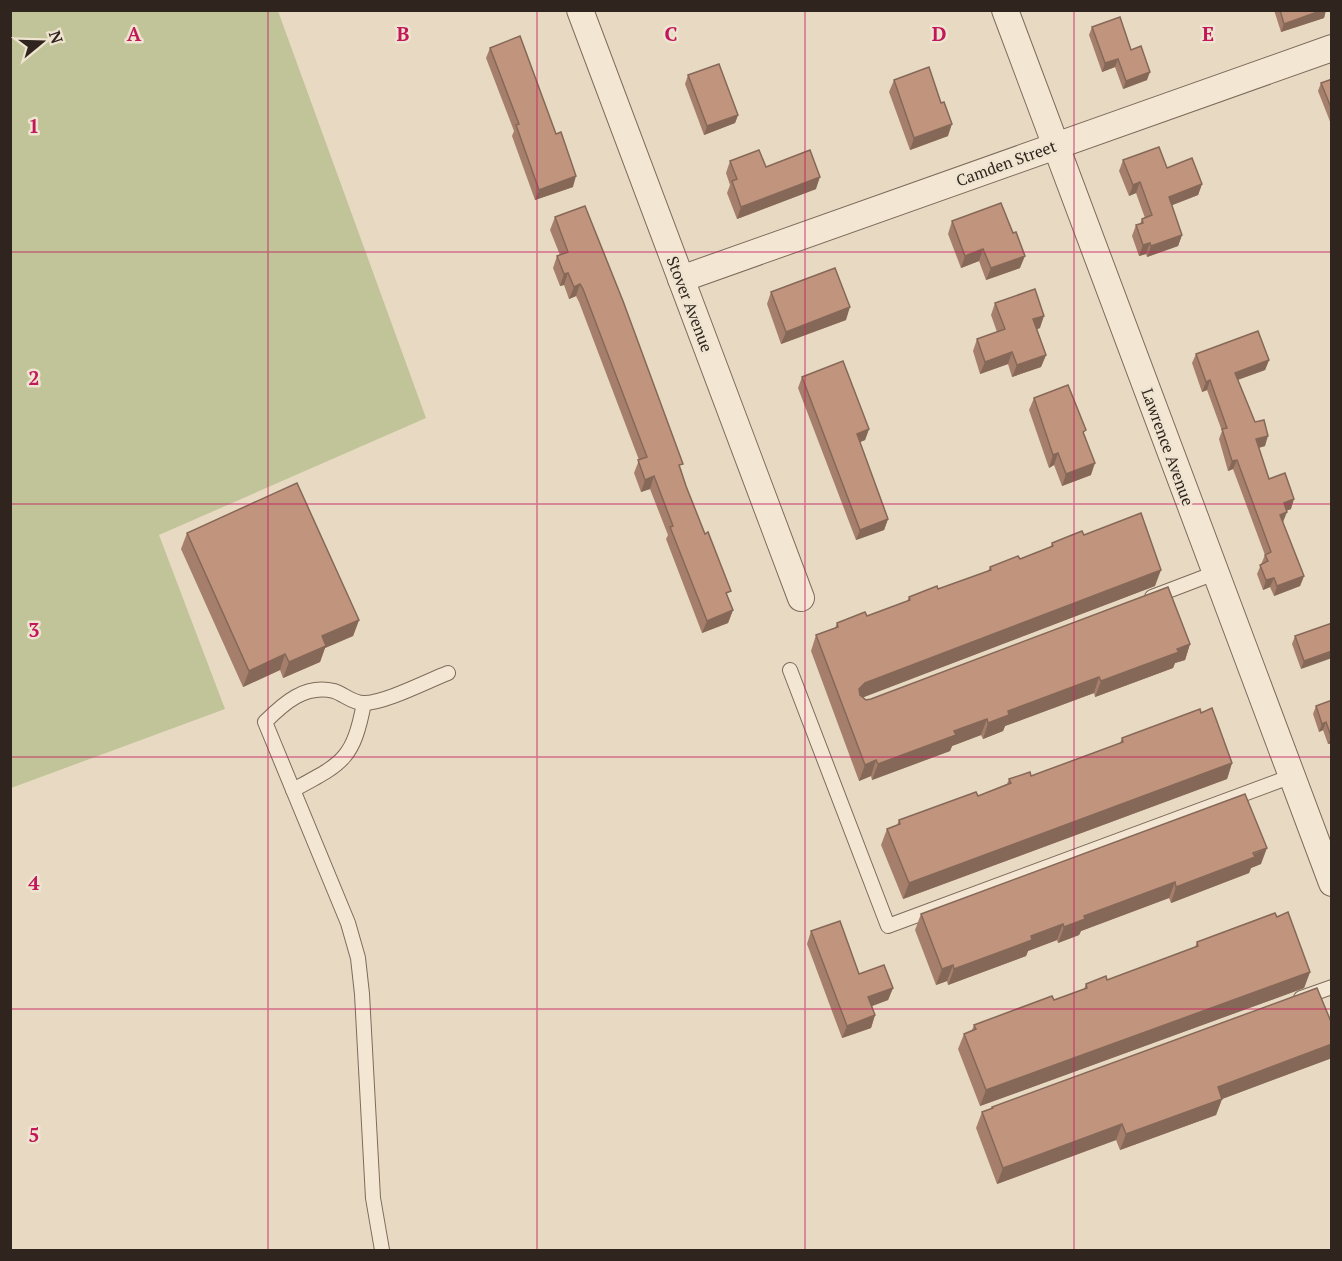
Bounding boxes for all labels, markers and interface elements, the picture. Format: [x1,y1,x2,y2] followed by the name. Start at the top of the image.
[12,12,72,72] north arrow
[127,20,142,47] text: A
[397,20,410,47] text: B
[664,20,678,47] text: C
[932,20,946,47] text: D
[1202,20,1214,47] text: E
[44,28,69,46] text: N
[28,112,40,139] text: 1
[953,135,1059,191] street label: Camden Street
[662,253,718,355] street label: Stover Avenue
[28,364,40,391] text: 2
[1137,385,1199,509] street label: Lawrence Avenue
[28,616,40,643] text: 3
[28,869,40,896] text: 4
[28,1121,40,1148] text: 5

